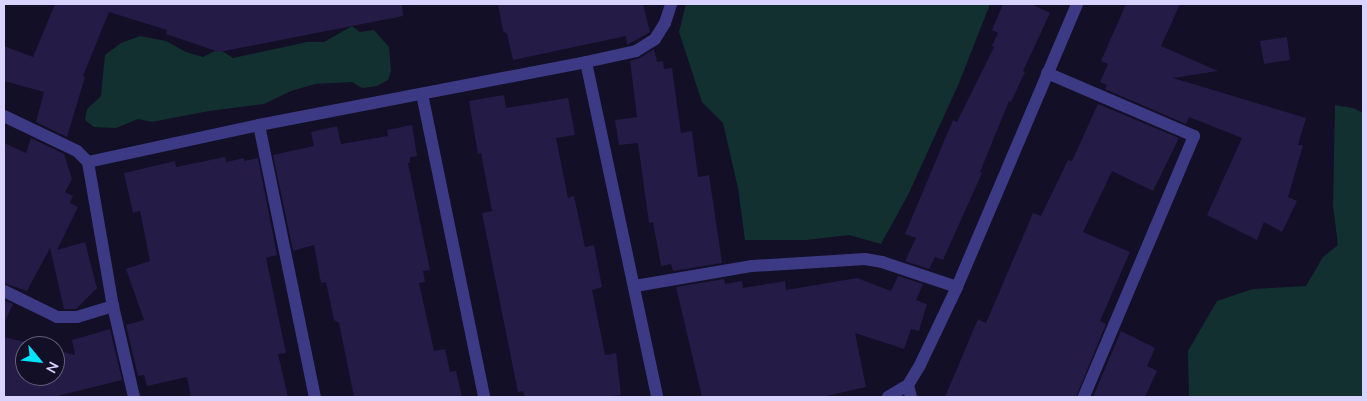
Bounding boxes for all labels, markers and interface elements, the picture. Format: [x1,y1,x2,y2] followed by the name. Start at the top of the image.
[15,336,65,386] north arrow
[42,359,63,376] text: N

